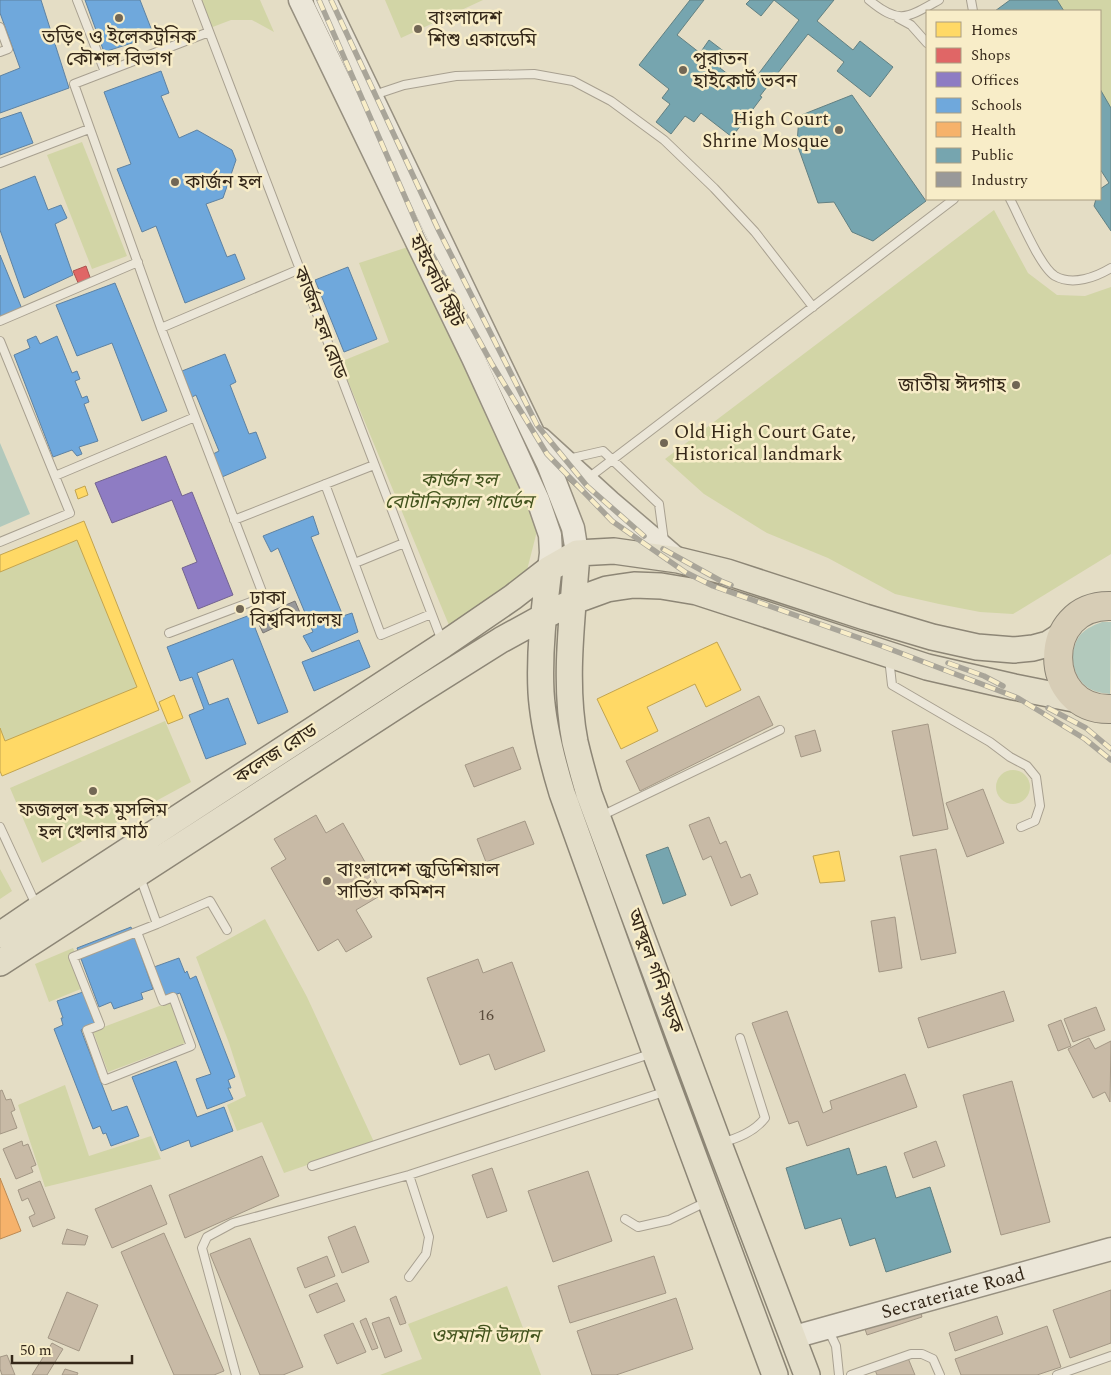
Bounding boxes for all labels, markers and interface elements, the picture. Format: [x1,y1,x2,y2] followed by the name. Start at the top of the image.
[427,4,537,55] place label: বাংলাদেশ শিশু একাডেমি
[926,10,1101,200] legend
[113,12,125,24] marker: তড়িৎ ও ইলেকট্রনিক কৌশল বিভাগ
[971,19,1018,42] text: Homes
[41,23,197,74] place label: তড়িৎ ও ইলেকট্রনিক কৌশল বিভাগ
[412,23,424,35] marker: বাংলাদেশ শিশু একাডেমি
[971,44,1011,67] text: Shops
[692,45,797,96] place label: পুরাতন হাইকোর্ট ভবন
[677,64,689,76] marker: পুরাতন হাইকোর্ট ভবন
[971,69,1019,92] text: Offices
[971,94,1022,117] text: Schools
[702,105,829,156] place label: High Court Shrine Mosque
[971,119,1016,142] text: Health
[833,124,845,136] marker: High Court Shrine Mosque
[971,144,1014,167] text: Public
[184,168,263,197] place label: কার্জন হল
[971,169,1028,192] text: Industry
[169,176,181,188] marker: কার্জন হল
[401,229,471,333] street label: হাইকোর্ট স্ট্রিট
[285,262,355,384] street label: কার্জন হল রোড
[897,371,1007,400] place label: জাতীয় ঈদগাহ
[1010,379,1022,391] marker: জাতীয় ঈদগাহ
[674,418,856,469] place label: Old High Court Gate, Historical landmark
[658,437,670,449] marker: Old High Court Gate, Historical landmark
[385,466,537,517] park label: কার্জন হল বোটানিক্যাল গার্ডেন
[249,584,343,635] place label: ঢাকা বিশ্ববিদ্যালয়
[234,603,246,615] marker: ঢাকা বিশ্ববিদ্যালয়
[228,716,324,792] street label: কলেজ রোড
[87,785,99,797] marker: ফজলুল হক মুসলিম হল খেলার মাঠ
[18,796,168,847] place label: ফজলুল হক মুসলিম হল খেলার মাঠ
[336,856,501,907] place label: বাংলাদেশ জুডিশিয়াল সার্ভিস কমিশন
[321,875,333,887] marker: বাংলাদেশ জুডিশিয়াল সার্ভিস কমিশন
[619,904,691,1038] street label: আব্দুল গনি সড়ক
[478,1003,494,1027] house number: 16
[878,1259,1028,1327] street label: Secrateriate Road
[430,1322,543,1351] park label: ওসমানী উদ্যান
[12,1332,132,1364] scale bar
[20,1339,52,1362] text: 50 m

